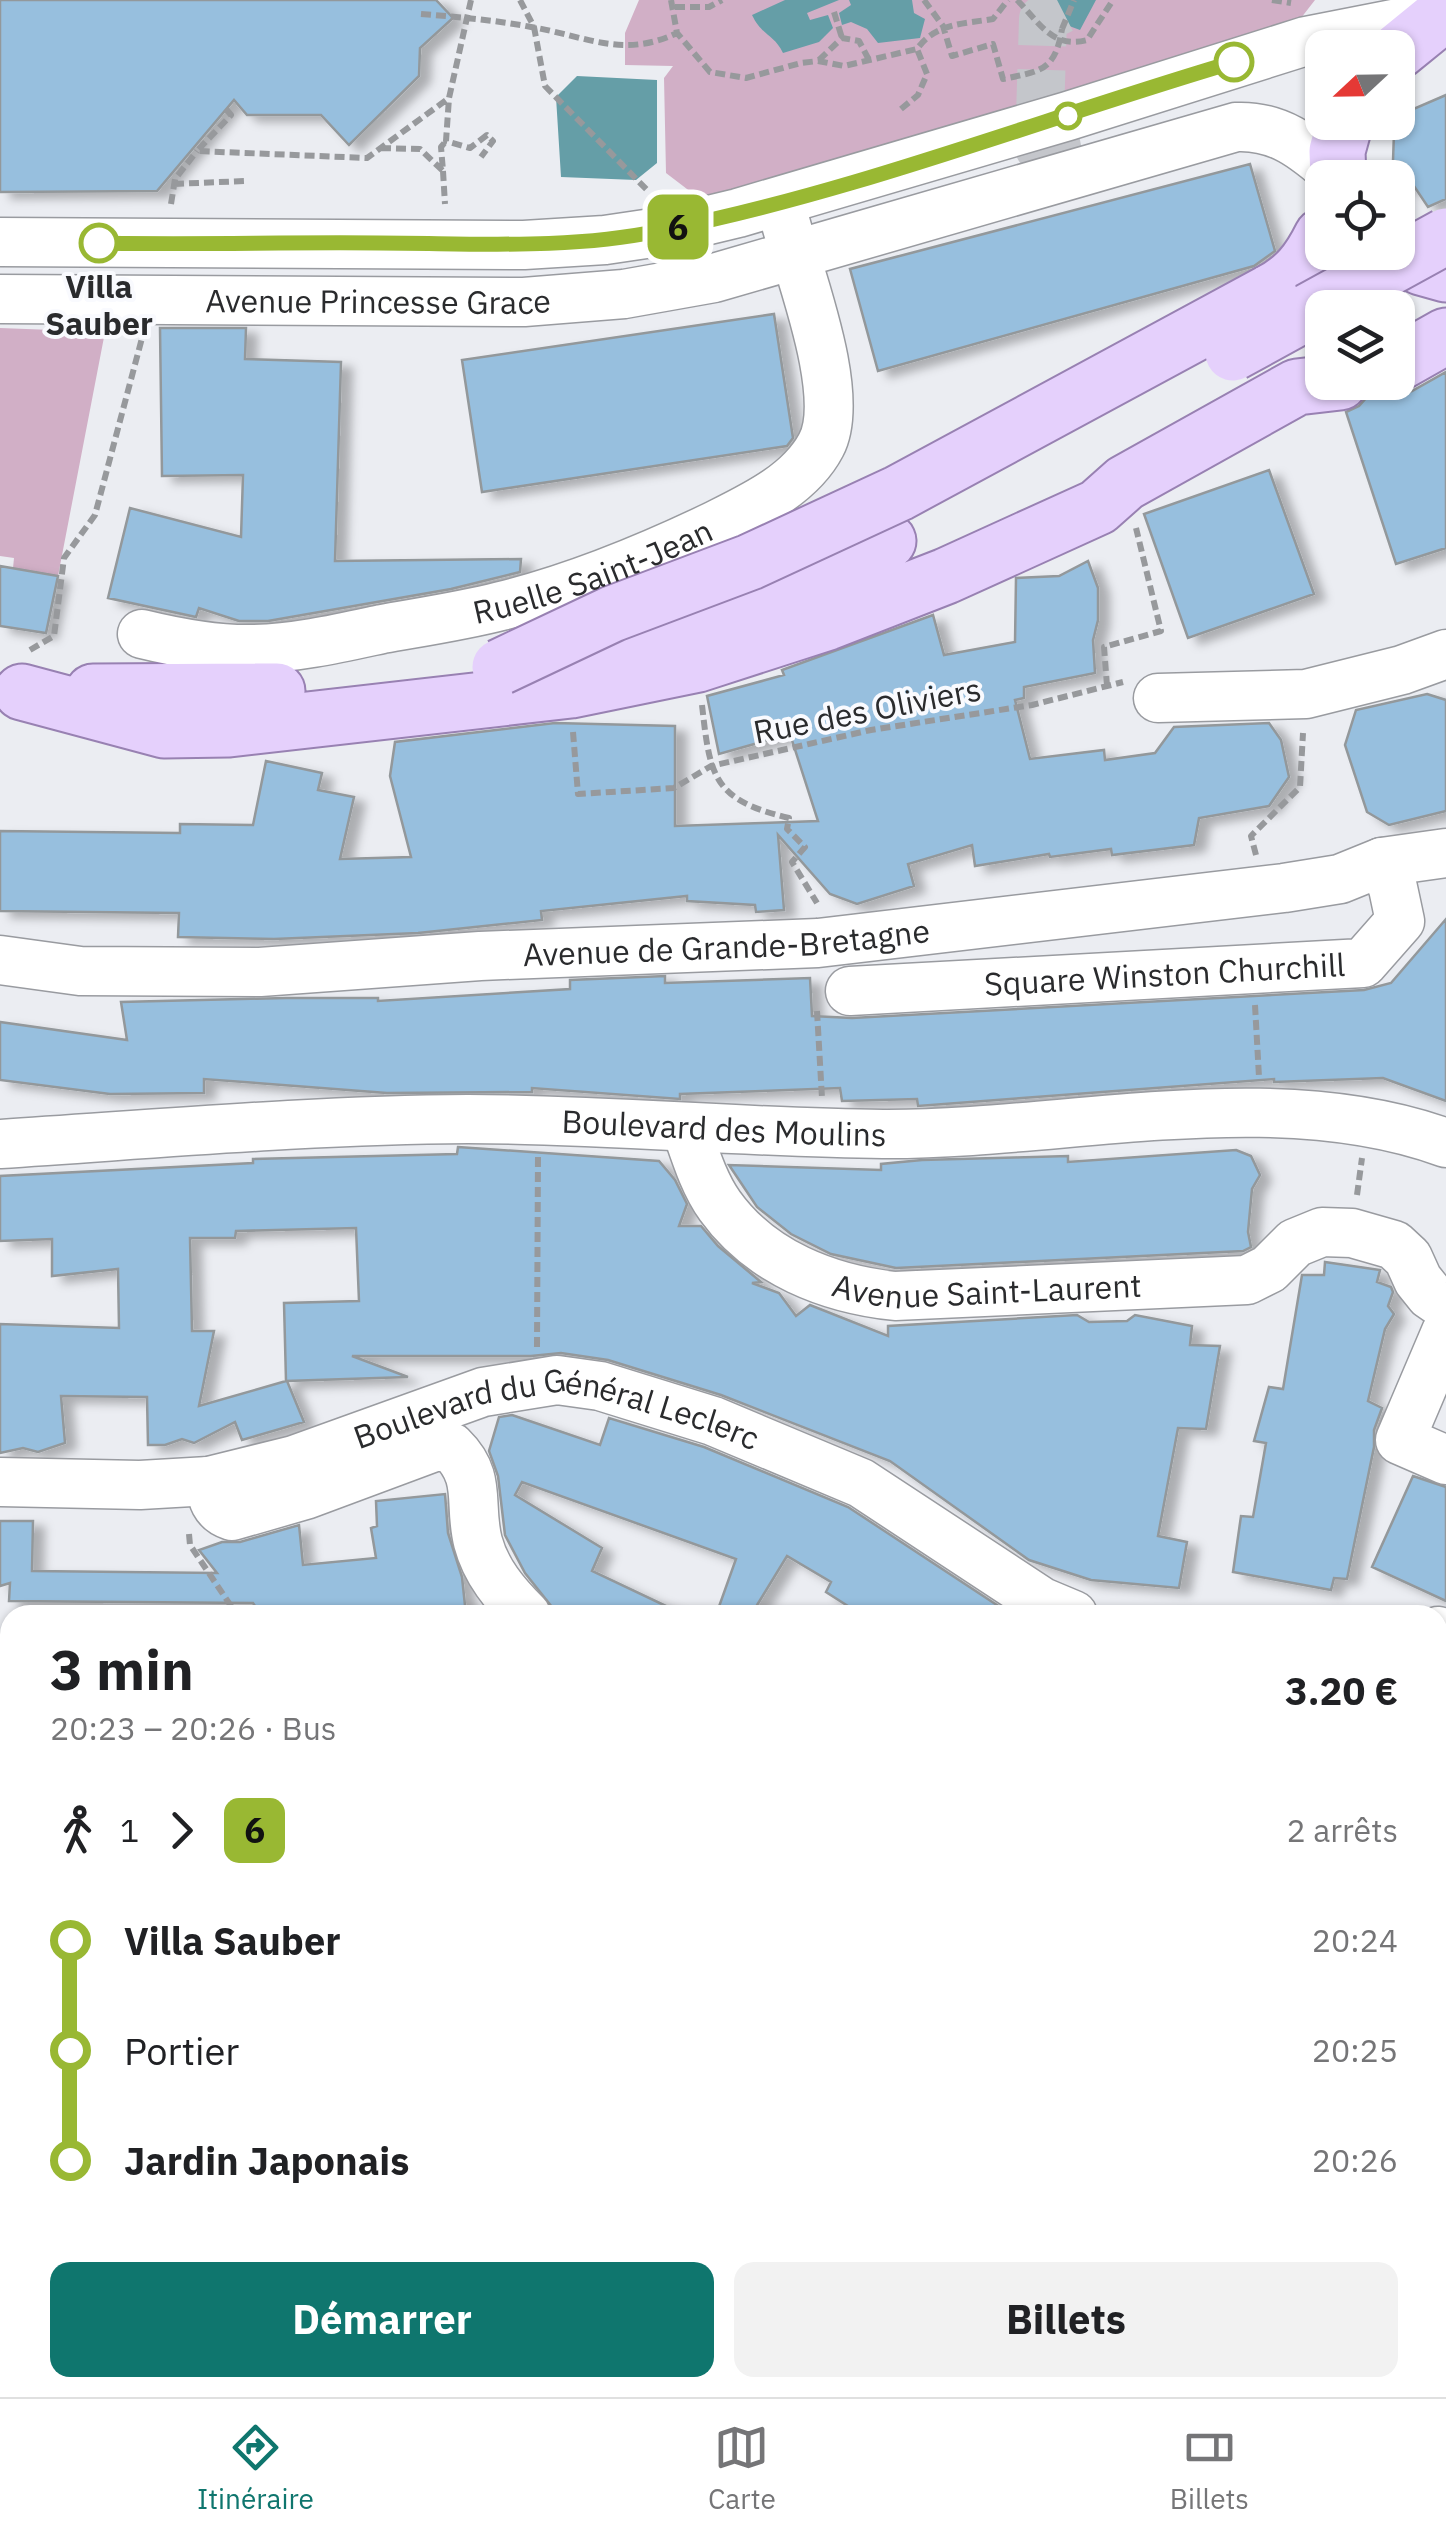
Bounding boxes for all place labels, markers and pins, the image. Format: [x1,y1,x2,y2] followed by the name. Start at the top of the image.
[1215,43,1253,81] unlabelled marker
[1055,103,1081,129] unlabelled marker
[80,224,118,262] marker: Villa Sauber
[45,265,153,344] place label: Villa Sauber

